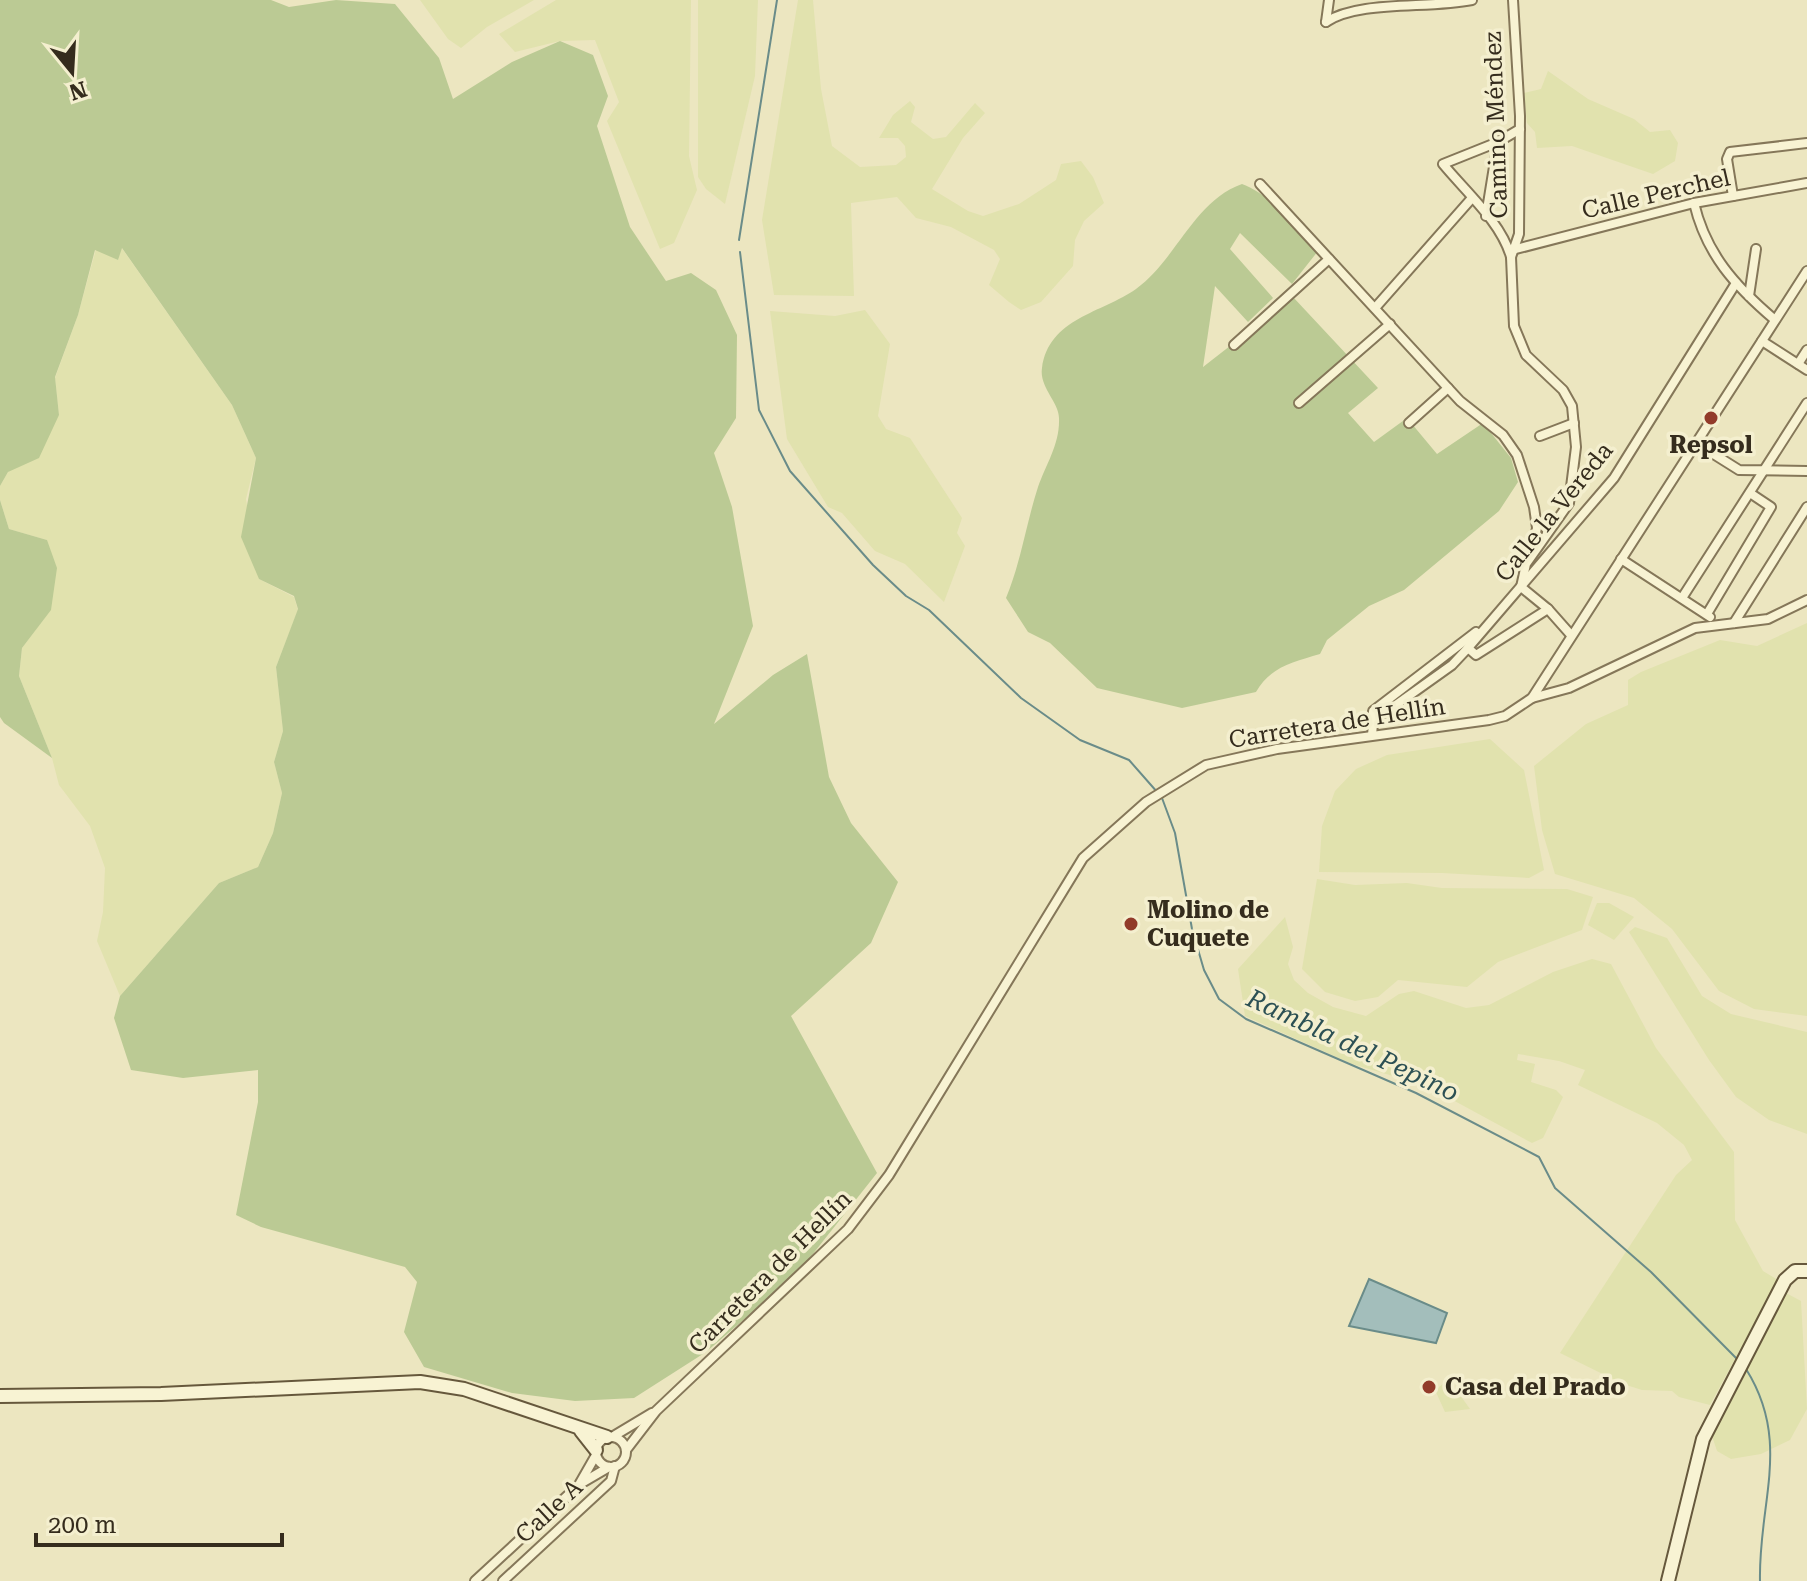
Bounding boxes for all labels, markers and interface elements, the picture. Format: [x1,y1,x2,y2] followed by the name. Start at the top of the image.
[1479,31,1513,219] street label: Camino Méndez
[32,32,112,112] north arrow
[66,76,90,105] text: N
[1579,163,1733,225] street label: Calle Perchel
[1702,409,1720,427] marker: Repsol
[1669,431,1753,459] place label: Repsol
[1489,437,1619,587] street label: Calle la Vereda
[1227,692,1447,754] street label: Carretera de Hellín
[1147,896,1269,952] place label: Molino de Cuquete
[1122,915,1140,933] marker: Molino de Cuquete
[1241,982,1464,1107] water label: Rambla del Pepino
[683,1185,857,1359] street label: Carretera de Hellín
[1445,1373,1626,1401] place label: Casa del Prado
[1420,1378,1438,1396] marker: Casa del Prado
[510,1473,588,1549] street label: Calle A
[36,1497,282,1547] scale bar
[48,1511,116,1539] text: 200 m

